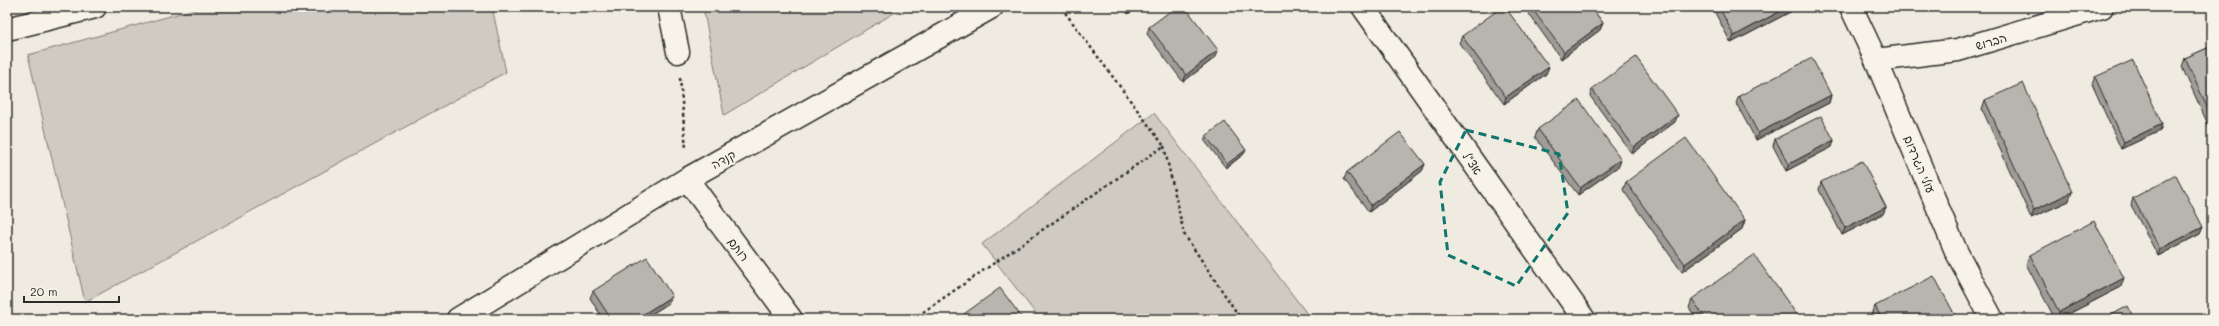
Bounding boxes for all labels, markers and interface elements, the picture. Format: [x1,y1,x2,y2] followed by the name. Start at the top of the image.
[1973,29,2009,53] street label: הברוש
[1901,133,1939,195] street label: עולי הגרדום
[708,146,739,173] street label: קנדה
[1460,149,1486,177] street label: אצ"ל
[725,234,753,264] street label: רותם
[24,278,119,304] scale bar
[30,283,58,299] text: 20 m

